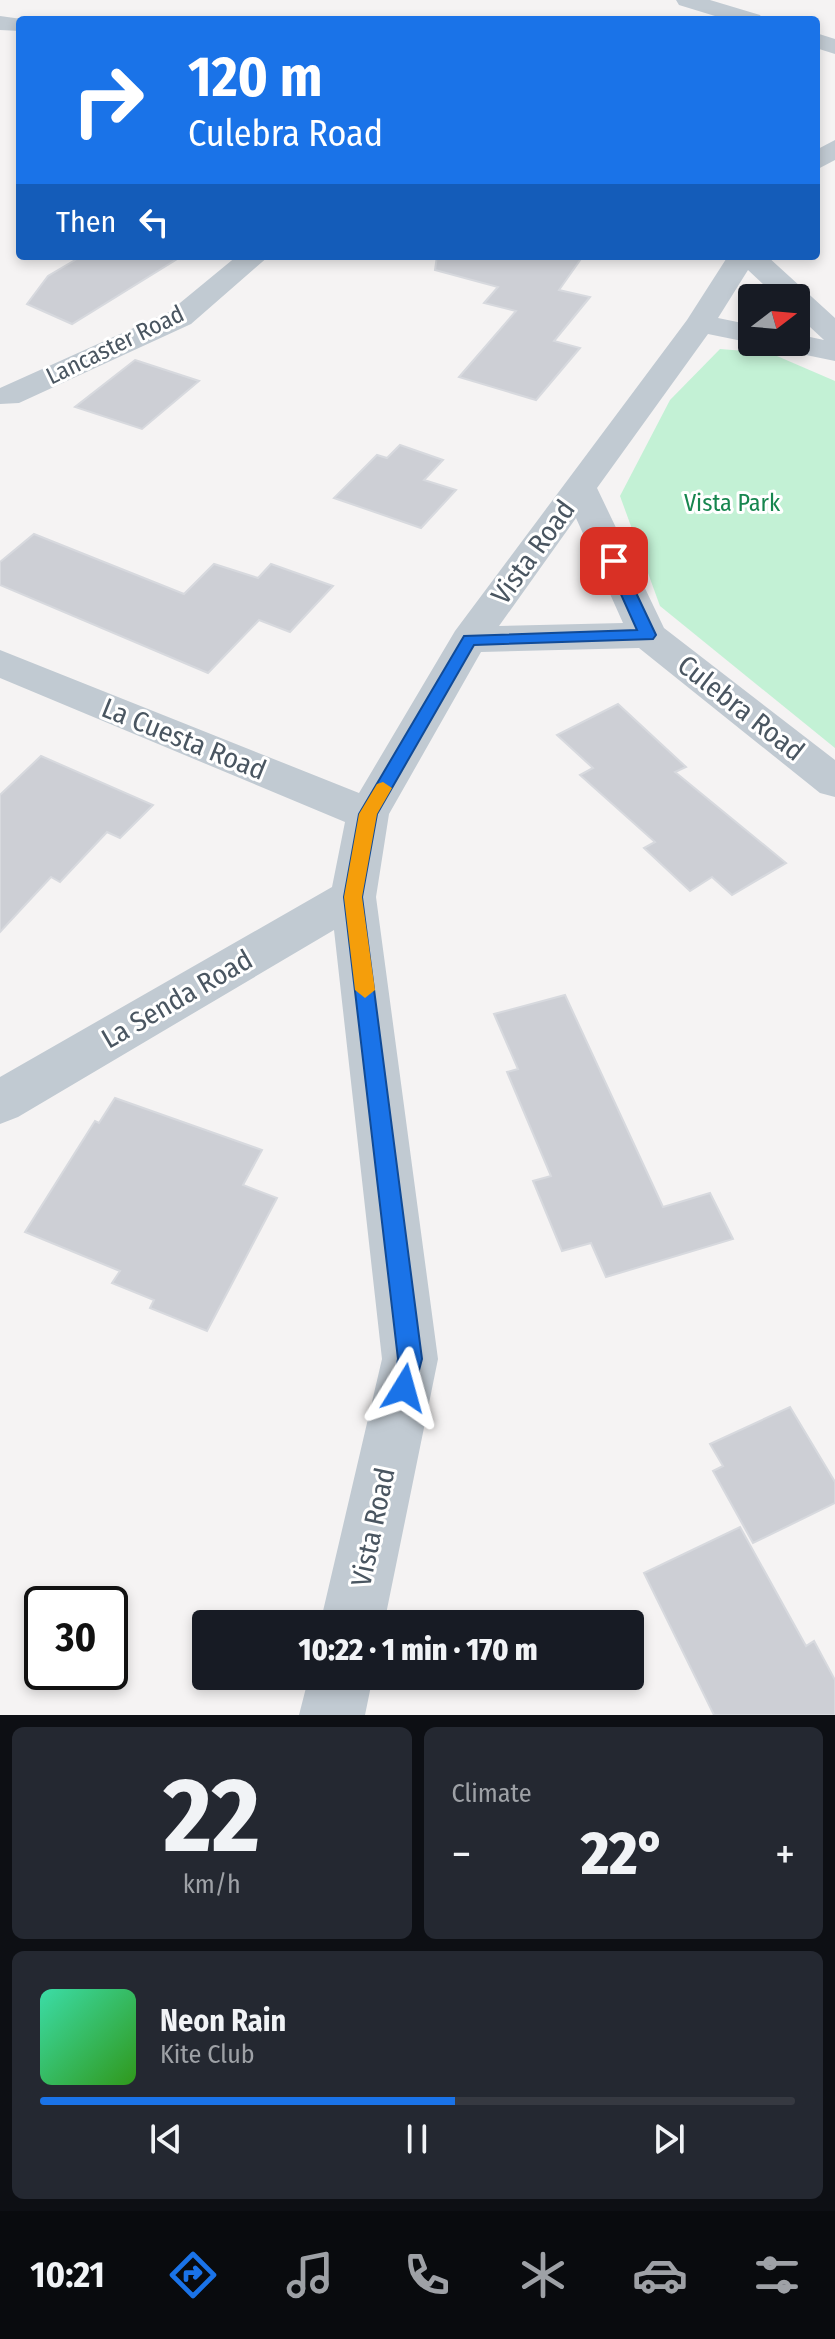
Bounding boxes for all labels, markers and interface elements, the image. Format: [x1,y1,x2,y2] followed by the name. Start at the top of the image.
[188,44,323,111] text: 120 m
[56,48,160,152] icon: right
[188,112,383,156] text: Culebra Road
[132,200,176,244] icon: left
[56,204,116,240] text: Then
[738,284,810,356] north arrow
[738,284,810,356] map controls
[42,300,188,390] street label: Lancaster Road
[684,489,781,517] park label: Vista Park
[484,494,582,610] street label: Vista Road
[580,527,648,595] pin
[592,539,636,583] icon: arrive
[671,648,811,768] street label: Culebra Road
[97,691,271,787] street label: La Cuesta Road
[96,943,258,1055] street label: La Senda Road
[362,1346,446,1430] position arrow
[344,1465,402,1589] street label: Vista Road
[24,1586,128,1690] speed limit sign: 30
[298,1632,538,1668] text: 10:22 · 1 min · 170 m
[164,1754,260,1879] text: 22
[452,1778,532,1809] text: Climate
[581,1818,665,1890] text: 22°
[452,1828,471,1881] text: −
[775,1828,795,1881] text: +
[183,1869,241,1900] text: km/h
[160,2003,286,2039] text: Neon Rain
[160,2039,255,2070] text: Kite Club
[144,2117,188,2161] icon: previous
[395,2117,439,2161] icon: pause
[647,2117,691,2161] icon: next
[165,2247,221,2303] icon: directions
[282,2247,338,2303] icon: music
[399,2247,455,2303] icon: phone
[515,2247,571,2303] icon: climate
[632,2247,688,2303] icon: car
[749,2247,805,2303] icon: filters
[30,2253,105,2297] text: 10:21

